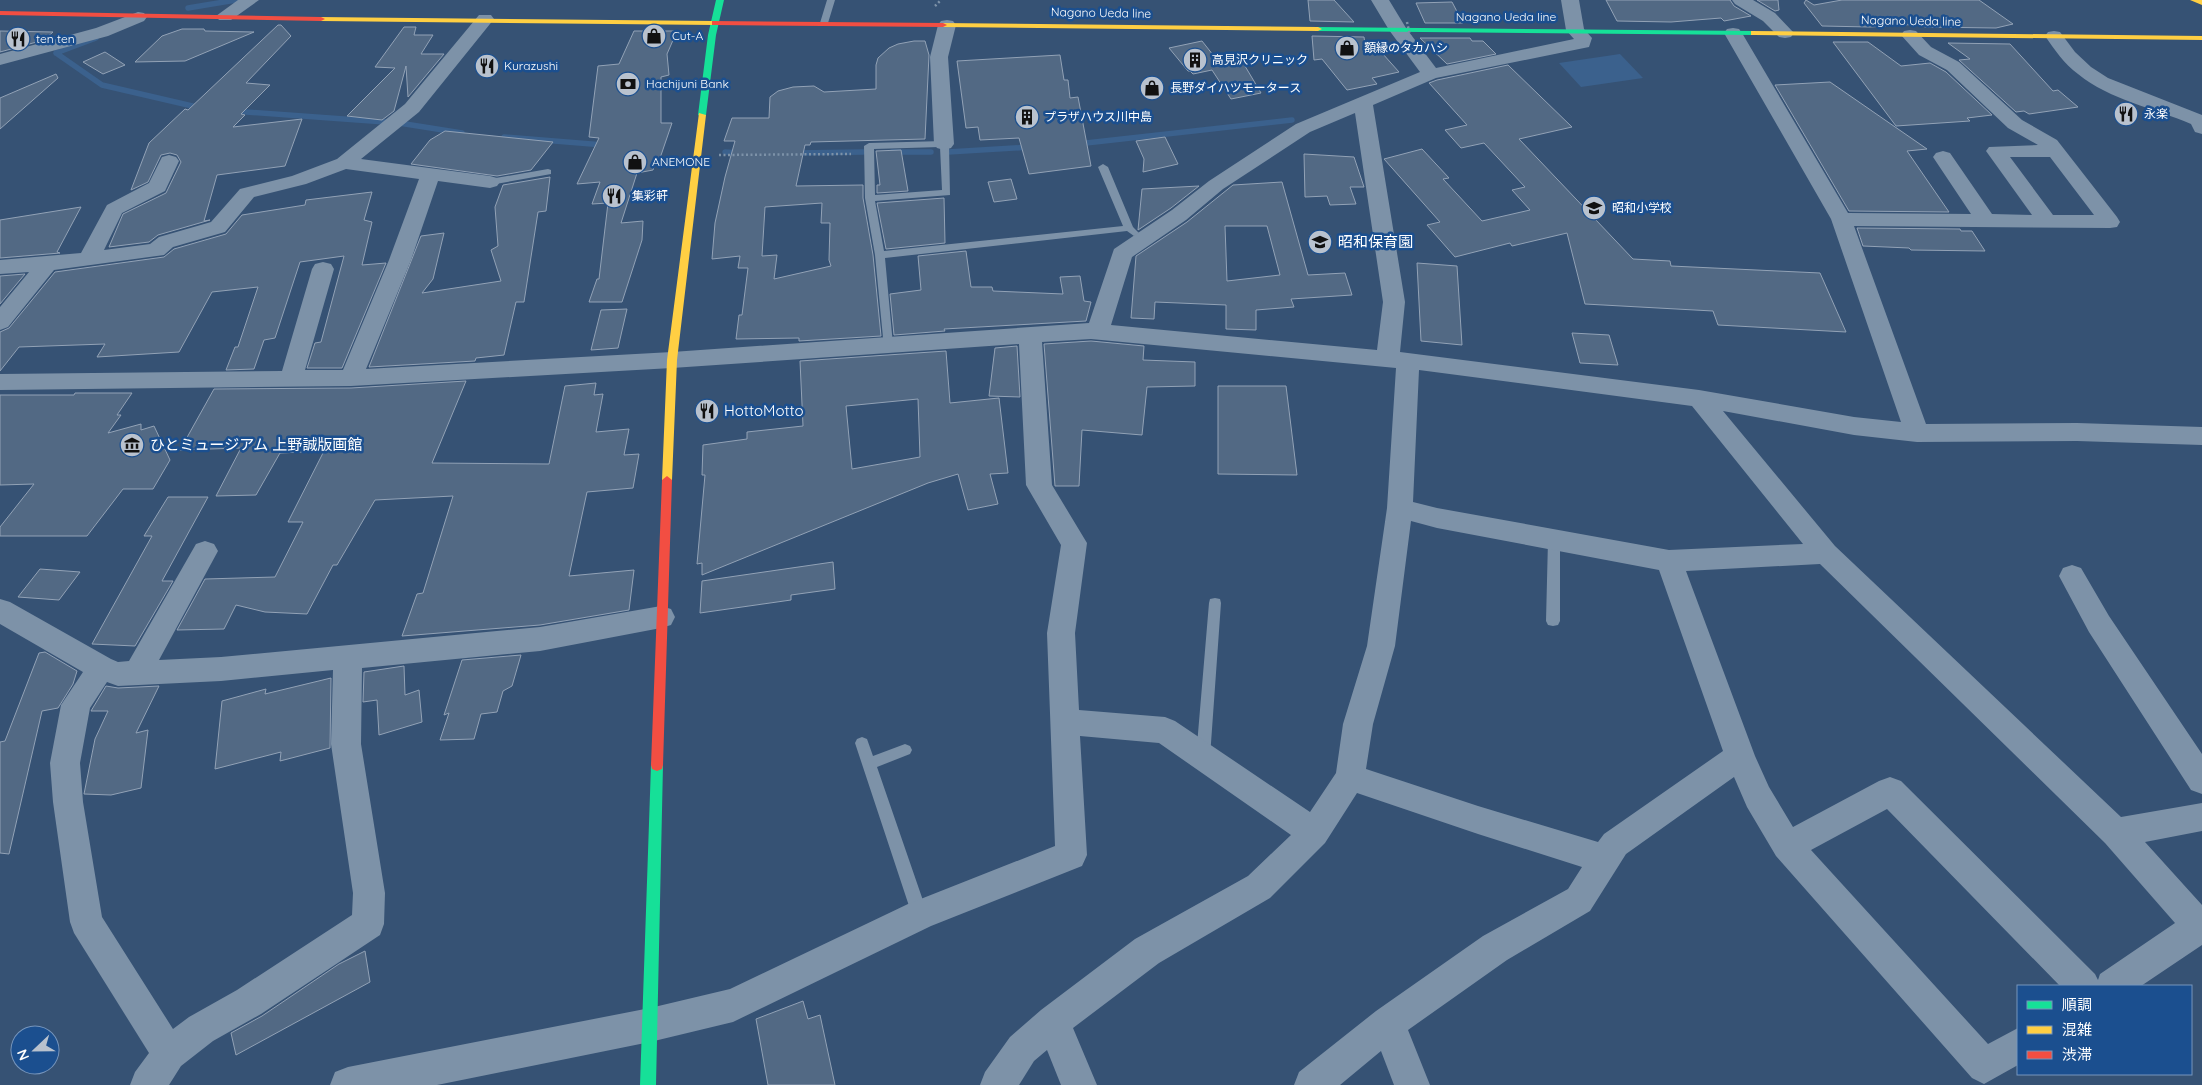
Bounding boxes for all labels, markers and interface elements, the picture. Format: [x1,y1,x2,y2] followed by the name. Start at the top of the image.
[1051,4,1152,21] street label: Nagano Ueda line
[1456,9,1556,24] street label: Nagano Ueda line
[1861,12,1962,29] street label: Nagano Ueda line
[641,23,667,49] shop icon: Cut-A
[5,26,31,52] restaurant icon: ten ten
[672,28,703,43] place label: Cut-A
[36,31,75,46] place label: ten ten
[1334,35,1360,61] shop icon: 額縁のタカハシ
[1364,40,1448,55] place label: 額縁のタカハシ
[1182,47,1208,73] building icon: 高見沢クリニック
[1212,52,1308,67] place label: 高見沢クリニック
[474,53,500,79] restaurant icon: Kurazushi
[504,58,558,73] place label: Kurazushi
[615,71,641,97] bank icon: Hachijuni Bank
[1139,75,1165,101] shop icon: 長野ダイハツモータース
[646,76,729,91] place label: Hachijuni Bank
[1170,80,1301,95] place label: 長野ダイハツモータース
[2113,101,2139,127] restaurant icon: 永楽
[1014,104,1040,130] building icon: プラザハウス川中島
[2144,106,2168,121] place label: 永楽
[1044,109,1152,124] place label: プラザハウス川中島
[622,149,648,175] shop icon: ANEMONE
[652,154,710,169] place label: ANEMONE
[601,183,627,209] restaurant icon: 集彩軒
[632,188,668,203] place label: 集彩軒
[1581,195,1607,221] school or university icon: 昭和小学校
[1612,200,1672,215] place label: 昭和小学校
[1307,229,1333,255] school or university icon: 昭和保育園
[1338,232,1413,251] place label: 昭和保育園
[694,398,720,424] restaurant icon: HottoMotto
[724,401,804,420] place label: HottoMotto
[119,432,145,458] museum icon: ひとミュージアム 上野誠版画館
[150,435,362,454] place label: ひとミュージアム 上野誠版画館
[2017,985,2192,1075] legend
[2062,995,2092,1014] text: 順調
[2062,1020,2092,1039] text: 混雑
[10,1025,60,1075] north arrow
[2062,1045,2092,1064] text: 渋滞
[13,1047,33,1063] text: N

